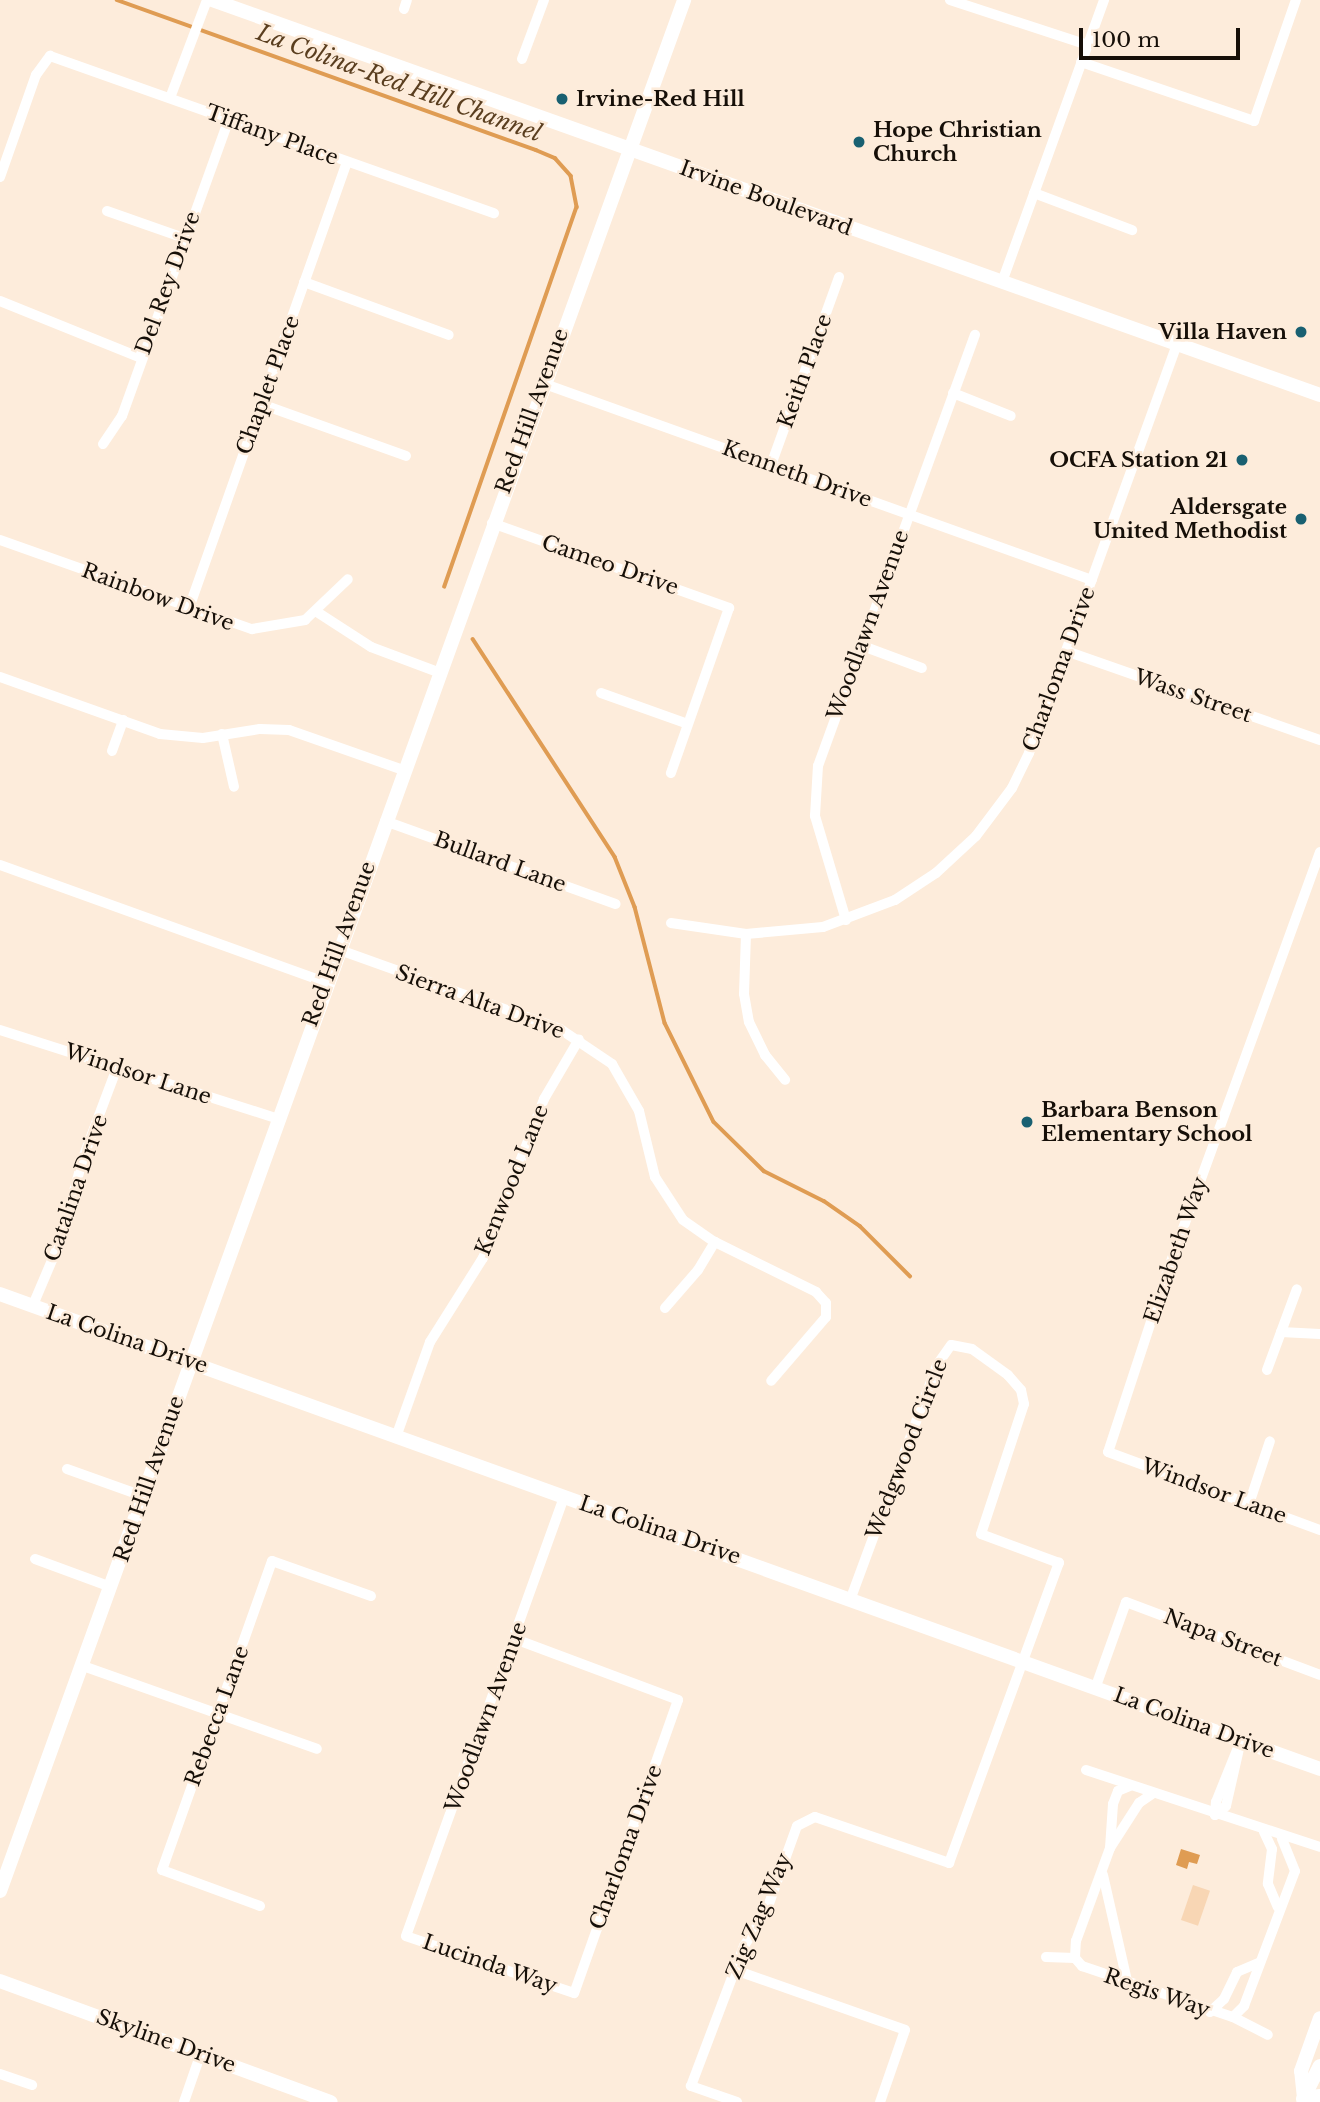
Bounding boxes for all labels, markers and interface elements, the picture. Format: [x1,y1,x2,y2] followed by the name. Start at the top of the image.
[1082,14,1243,58] scale bar
[252,18,546,148] water label: La Colina-Red Hill Channel
[1092,27,1160,53] text: 100 m
[576,86,745,112] place label: Irvine-Red Hill
[554,91,570,107] marker: Irvine-Red Hill
[202,99,342,171] street label: Tiffany Place
[873,117,1042,167] place label: Hope Christian Church
[851,134,867,150] marker: Hope Christian Church
[676,155,856,241] street label: Irvine Boulevard
[130,208,206,358] street label: Del Rey Drive
[773,310,837,432] street label: Keith Place
[231,312,305,458] street label: Chaplet Place
[1159,319,1287,345] place label: Villa Haven
[1293,324,1309,340] marker: Villa Haven
[490,325,574,497] street label: Red Hill Avenue
[719,435,875,513] street label: Kenneth Drive
[1048,447,1228,473] place label: OCFA Station 21
[1234,452,1250,468] marker: OCFA Station 21
[1093,494,1287,544] place label: Aldersgate United Methodist
[1293,511,1309,527] marker: Aldersgate United Methodist
[822,526,914,724] street label: Woodlawn Avenue
[538,530,682,600] street label: Cameo Drive
[78,558,238,636] street label: Rainbow Drive
[1017,583,1101,755] street label: Charloma Drive
[1131,664,1255,728] street label: Wass Street
[430,826,570,898] street label: Bullard Lane
[297,858,381,1030] street label: Red Hill Avenue
[392,960,568,1044] street label: Sierra Alta Drive
[61,1038,215,1110] street label: Windsor Lane
[1041,1097,1253,1147] place label: Barbara Benson Elementary School
[470,1101,554,1259] street label: Kenwood Lane
[39,1111,113,1265] street label: Catalina Drive
[1019,1114,1035,1130] marker: Barbara Benson Elementary School
[1139,1173,1213,1327] street label: Elizabeth Way
[43,1299,211,1379] street label: La Colina Drive
[861,1355,953,1543] street label: Wedgwood Circle
[109,1392,189,1566] street label: Red Hill Avenue
[1138,1453,1290,1529] street label: Windsor Lane
[576,1490,744,1570] street label: La Colina Drive
[1160,1604,1286,1672] street label: Napa Street
[440,1618,532,1816] street label: Woodlawn Avenue
[180,1642,254,1790] street label: Rebecca Lane
[1110,1682,1278,1764] street label: La Colina Drive
[584,1761,668,1933] street label: Charloma Drive
[721,1849,797,1983] street label: Zig Zag Way
[419,1929,561,1999] street label: Lucinda Way
[1100,1963,1214,2023] street label: Regis Way
[93,2004,239,2078] street label: Skyline Drive

